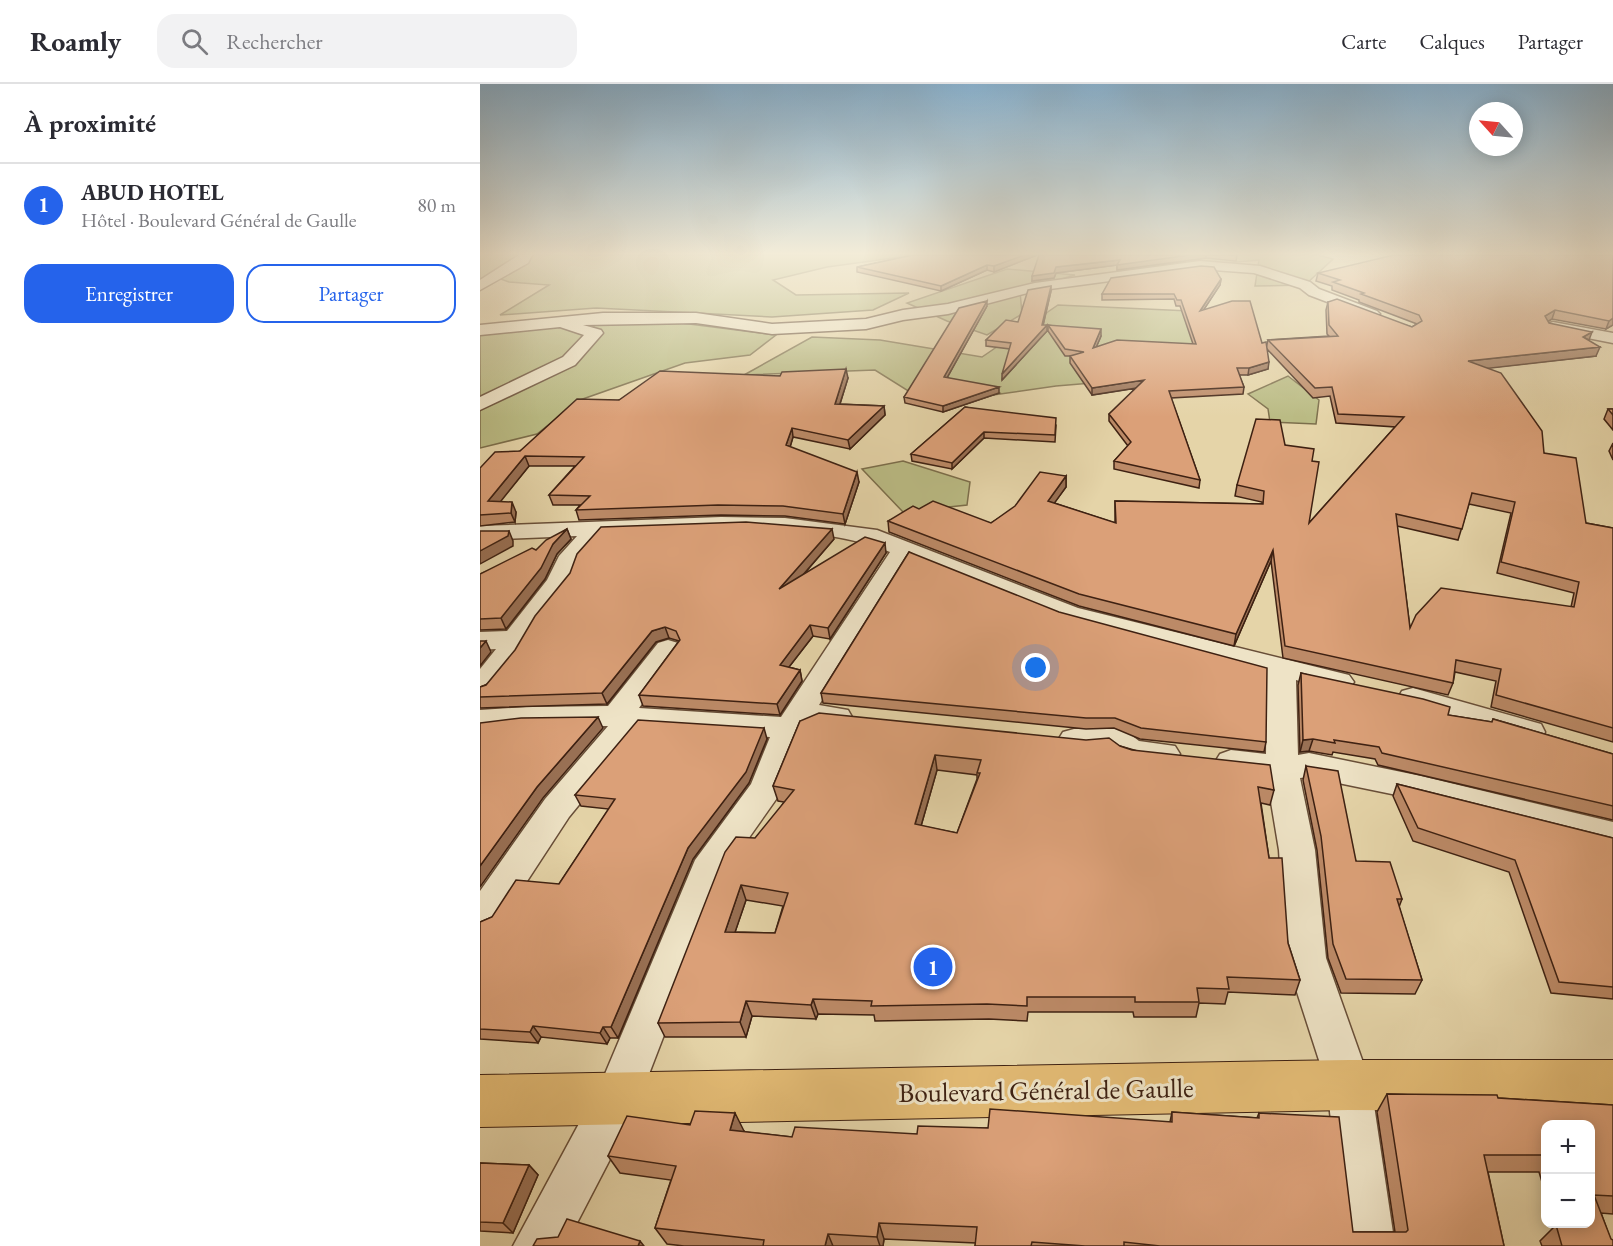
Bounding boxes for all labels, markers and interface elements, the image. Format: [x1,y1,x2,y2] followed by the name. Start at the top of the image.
[157,14,577,68] search box
[30,23,121,59] text: Roamly
[178,25,211,58] icon: search
[226,27,323,56] text: Rechercher
[1341,28,1386,55] text: Carte
[1419,28,1485,55] text: Calques
[1518,28,1583,55] text: Partager
[1469,102,1523,156] north arrow
[24,106,156,140] text: À proximité
[81,178,224,207] text: ABUD HOTEL
[38,192,49,218] text: 1
[417,192,456,218] text: 80 m
[81,207,357,233] text: Hôtel · Boulevard Général de Gaulle
[24,264,234,323] button: Enregistrer
[246,264,456,323] button: Partager
[1021,653,1050,682] your location
[914,944,952,990] pin: 1
[898,1070,1194,1110] street label: Boulevard Général de Gaulle
[1541,1120,1595,1228] map controls
[1541,1120,1595,1174] button: +
[1541,1174,1595,1228] button: −

